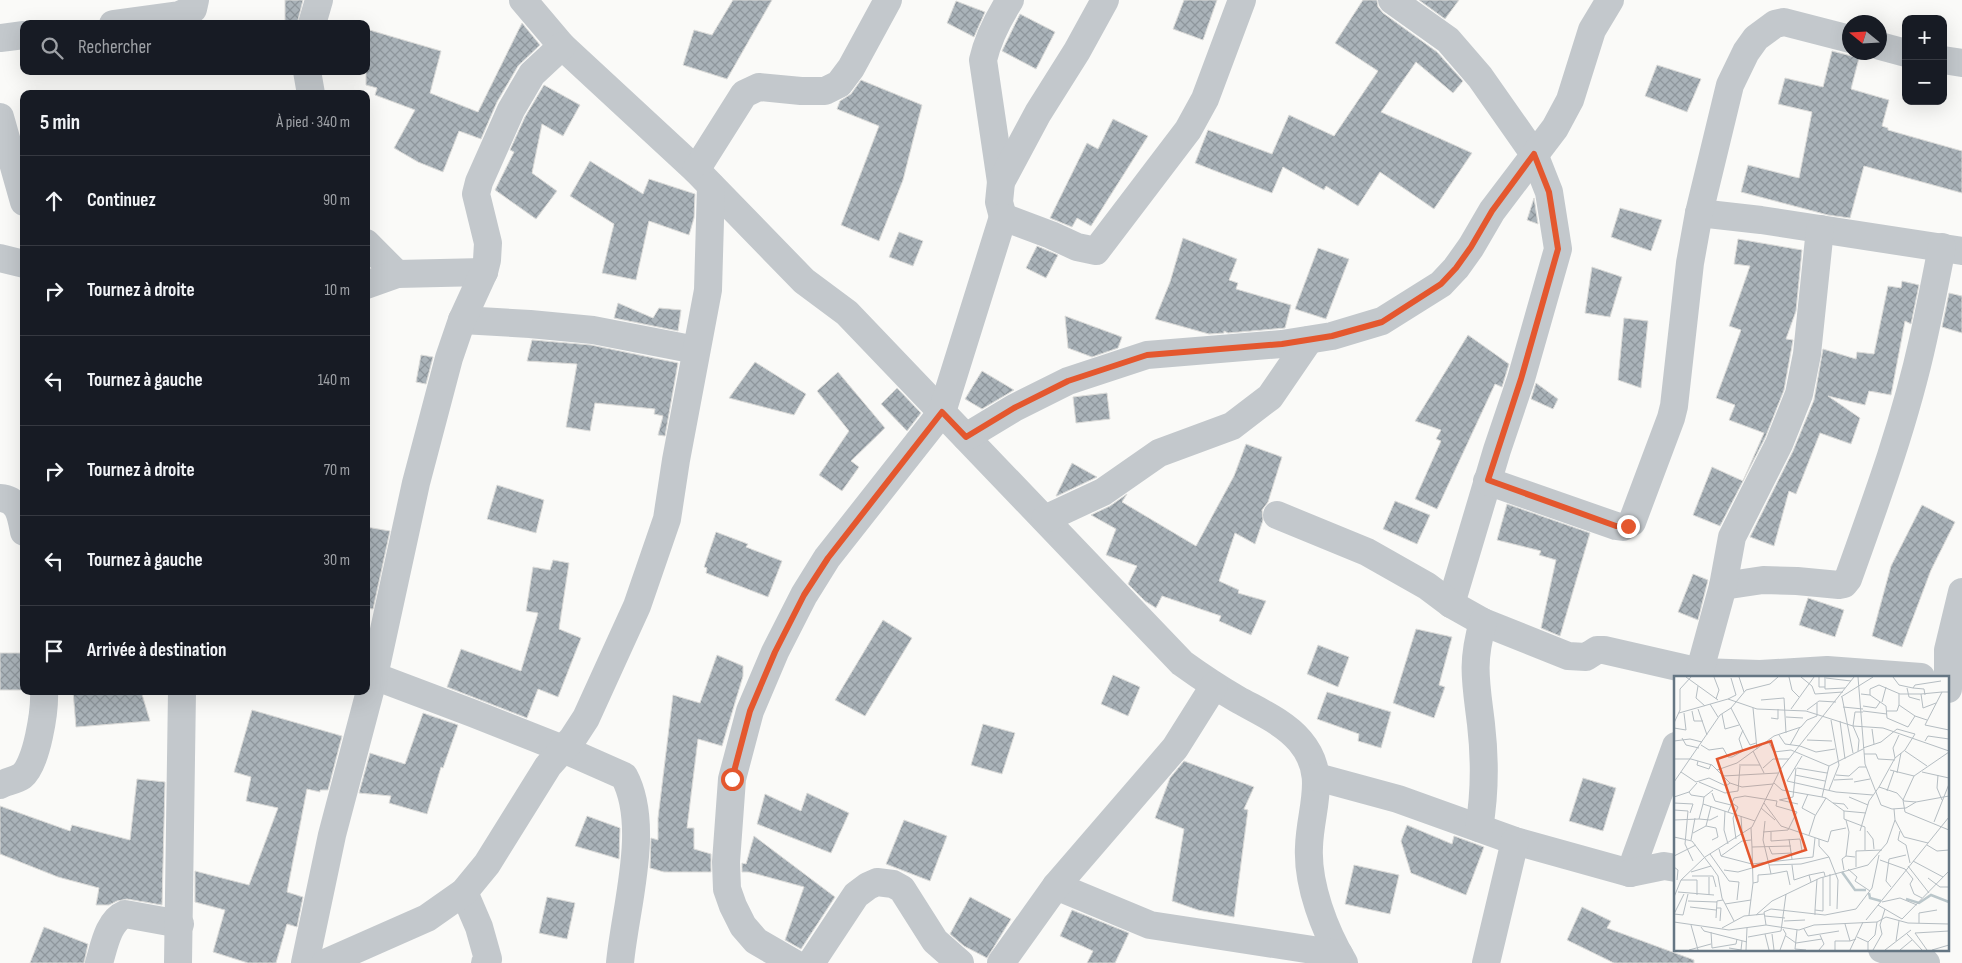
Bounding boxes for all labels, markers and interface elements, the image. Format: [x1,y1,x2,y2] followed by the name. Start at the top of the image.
[1842,15,1887,60] north arrow
[1902,15,1947,105] map controls
[1902,15,1947,60] button: +
[20,20,370,75] search box
[38,34,66,62] icon: search
[78,36,152,59] text: Rechercher
[1902,60,1947,105] button: −
[40,110,80,135] text: 5 min
[276,113,350,132] text: À pied · 340 m
[40,187,68,215] icon: ahead
[87,189,156,212] text: Continuez
[323,191,350,210] text: 90 m
[40,277,68,305] icon: right
[87,279,195,302] text: Tournez à droite
[324,281,350,300] text: 10 m
[40,367,68,395] icon: left
[87,369,203,392] text: Tournez à gauche
[318,371,350,390] text: 140 m
[40,457,68,485] icon: right
[87,459,195,482] text: Tournez à droite
[324,461,350,480] text: 70 m
[1617,515,1640,538] route end
[40,547,68,575] icon: left
[87,549,203,572] text: Tournez à gauche
[323,551,350,570] text: 30 m
[40,637,68,665] icon: arrive
[87,639,227,662] text: Arrivée à destination
[1674,676,1950,950] inset map
[721,768,744,791] route start

